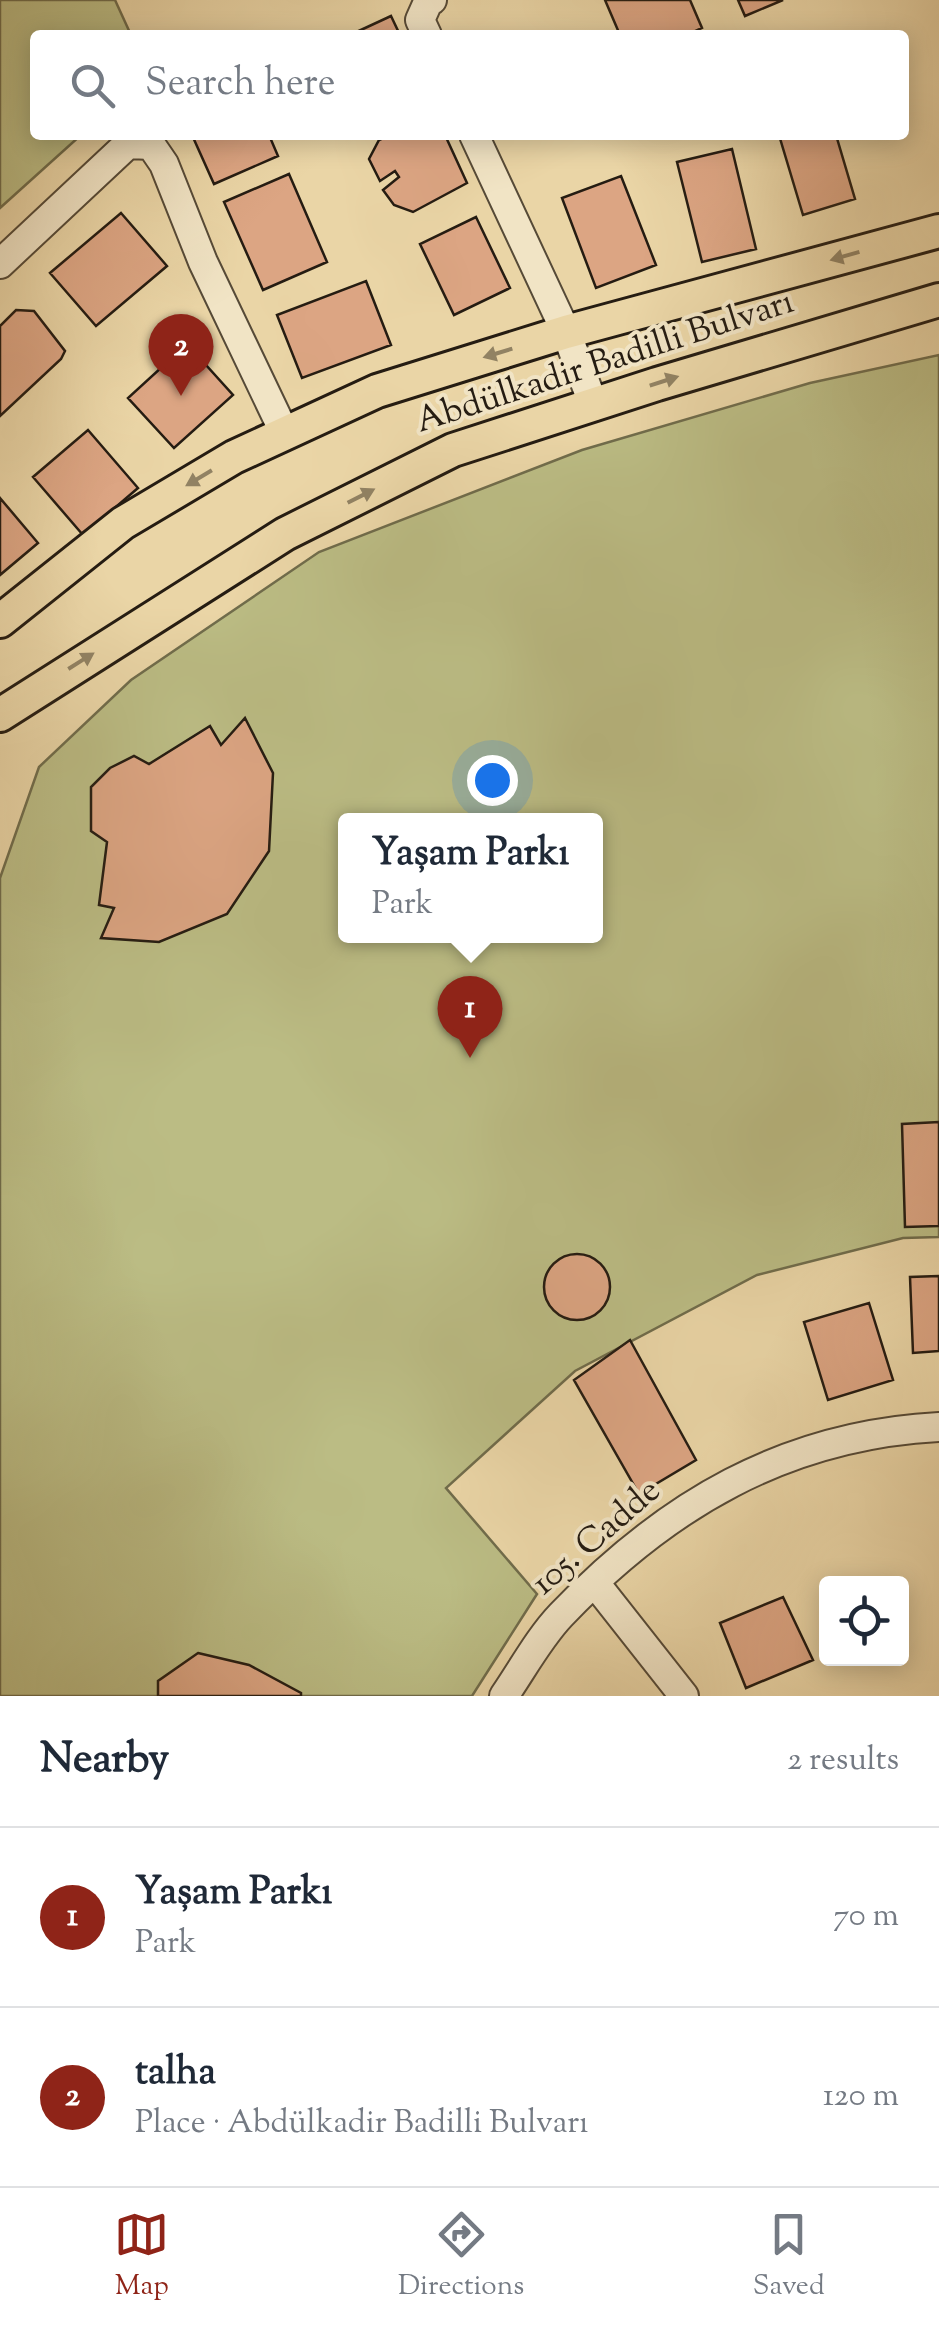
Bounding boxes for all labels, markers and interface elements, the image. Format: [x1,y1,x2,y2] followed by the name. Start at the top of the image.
[30,30,909,140] search box
[65,58,120,113] icon: search
[145,58,336,112] text: Search here
[829,249,860,264] one-way arrow
[409,278,801,448] street label: Abdülkadir Badilli Bulvarı
[148,314,214,396] pin: 2
[483,347,513,362] one-way arrow
[650,373,680,388] one-way arrow
[185,469,213,486] one-way arrow
[347,488,376,505] one-way arrow
[67,653,95,670] one-way arrow
[467,755,518,806] your location
[338,813,603,943] popup
[372,828,569,882] text: Yaşam Parkı
[372,882,433,928] text: Park
[438,976,502,1058] pin: 1
[521,1467,673,1609] street label: 105. Cadde
[819,1576,909,1666] map controls
[819,1576,909,1666] button: locate
[40,1731,169,1791] text: Nearby
[787,1738,899,1784] text: 2 results
[135,1867,332,1921] text: Yaşam Parkı
[67,1894,78,1940] text: 1
[833,1894,899,1940] text: 70 m
[135,1921,196,1967] text: Park
[135,2047,216,2101] text: talha
[65,2074,80,2120] text: 2
[823,2074,899,2120] text: 120 m
[135,2101,588,2147] text: Place · Abdülkadir Badilli Bulvarı
[114,2207,169,2307] tab: Map
[398,2207,524,2307] tab: Directions
[753,2207,825,2307] tab: Saved

